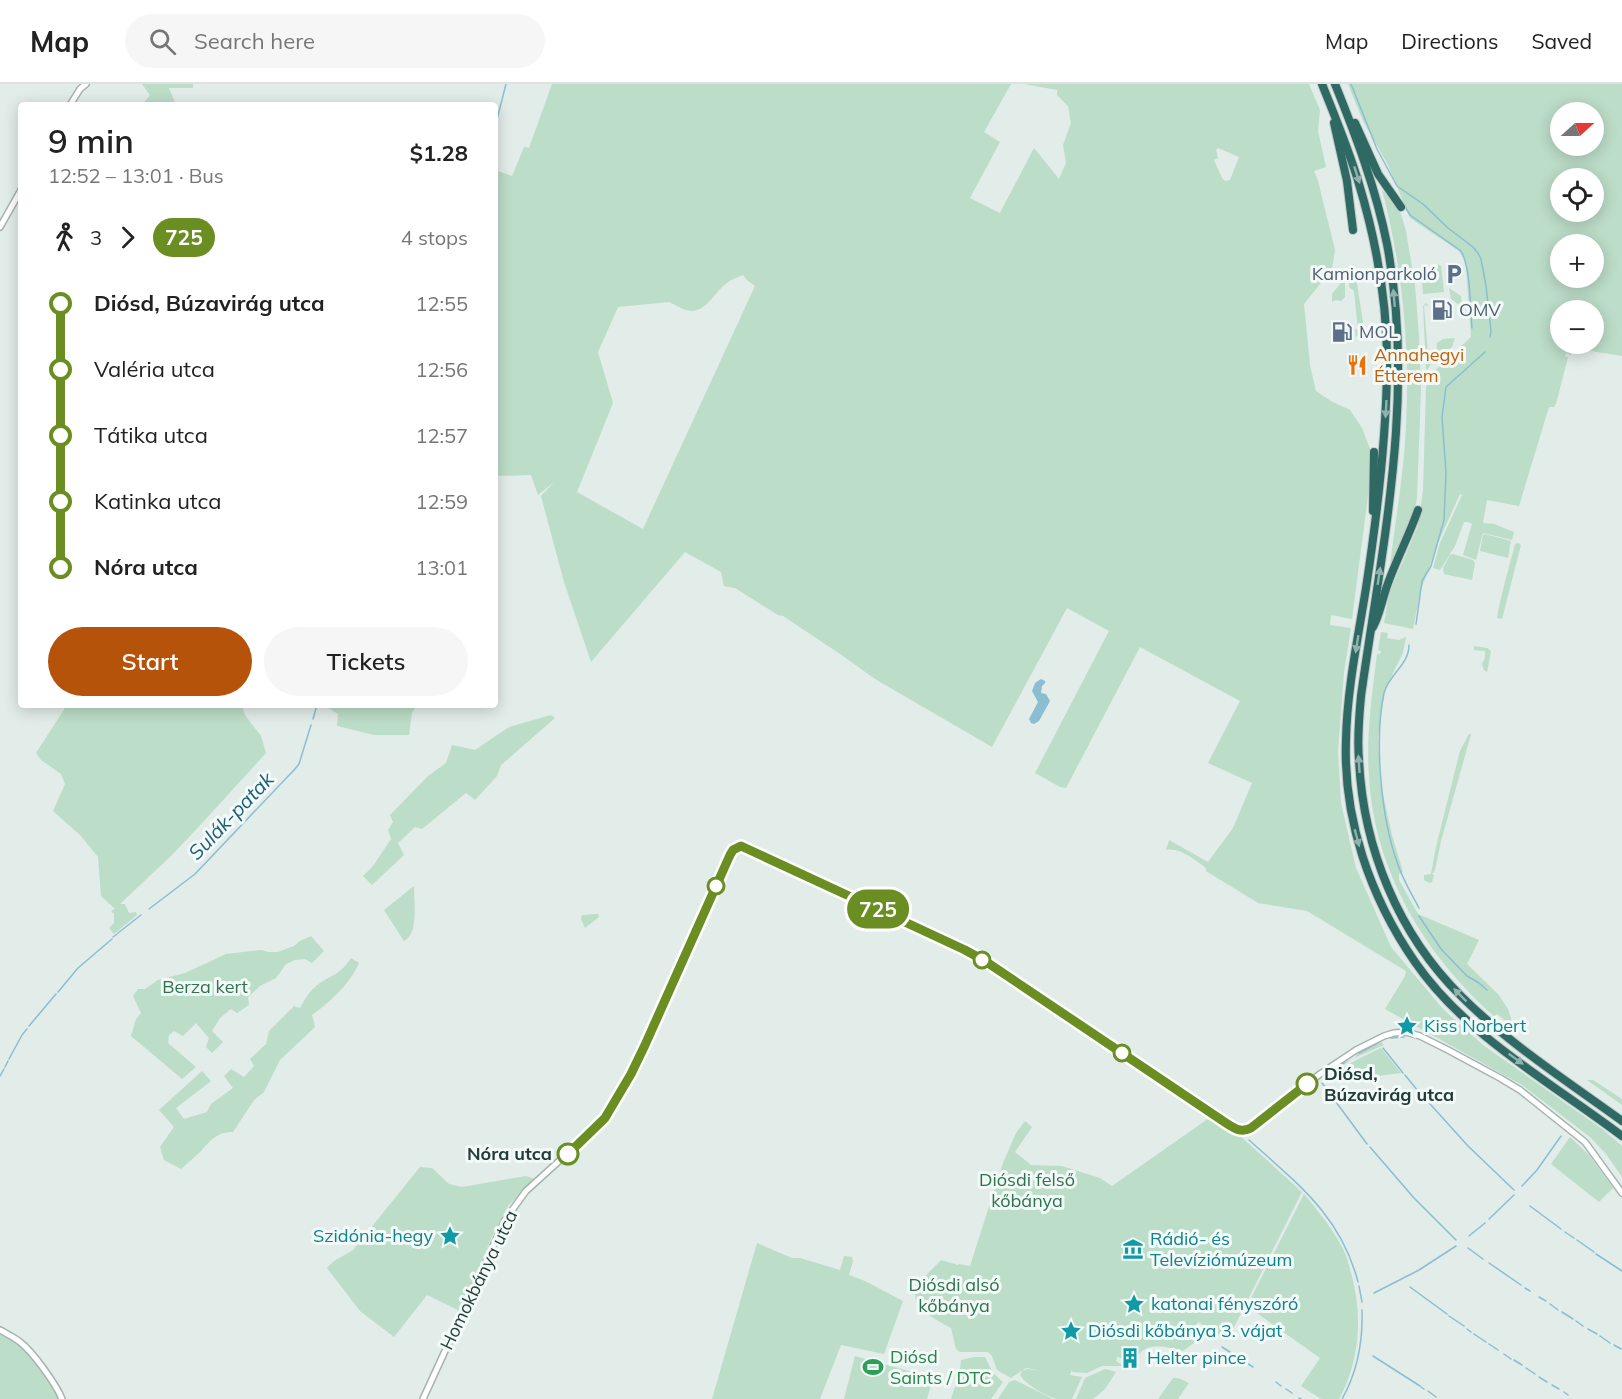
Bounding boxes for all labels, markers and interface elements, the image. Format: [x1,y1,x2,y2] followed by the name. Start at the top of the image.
[125,14,545,68] search box
[30,24,89,59] text: Map
[146,25,179,58] icon: search
[194,27,315,55] text: Search here
[1325,28,1368,54] text: Map
[1401,28,1498,54] text: Directions
[1531,28,1592,54] text: Saved
[1550,102,1604,156] north arrow
[1550,102,1604,354] map controls
[48,120,134,161] text: 9 min
[410,139,468,167] text: $1.28
[48,163,224,188] text: 12:52 – 13:01 · Bus
[1352,166,1362,184] one-way arrow
[1550,168,1604,222] button: locate
[48,221,81,254] icon: walk
[111,221,144,254] icon: forward
[165,224,203,250] text: 725
[90,225,102,250] text: 3
[401,225,468,250] text: 4 stops
[1550,234,1604,288] button: +
[1312,262,1437,285] place label: Kamionparkoló
[1442,262,1466,286] parking icon: Kamionparkoló
[94,289,325,317] text: Diósd, Búzavirág utca
[1389,289,1399,308] one-way arrow
[415,291,468,316] text: 12:55
[1430,298,1454,322] fuel station icon: OMV
[1459,298,1501,321] place label: OMV
[1550,300,1604,354] button: −
[1330,320,1354,344] fuel station icon: MOL
[1359,320,1398,343] place label: MOL
[1374,343,1464,387] place label: Annahegyi Étterem
[1345,353,1369,377] restaurant icon: Annahegyi Étterem
[94,355,215,383] text: Valéria utca
[415,357,468,382] text: 12:56
[1381,400,1390,419] one-way arrow
[94,421,208,449] text: Tátika utca
[415,423,468,448] text: 12:57
[94,487,221,515] text: Katinka utca
[415,489,468,514] text: 12:59
[94,553,198,581] text: Nóra utca
[415,555,468,580] text: 13:01
[1374,567,1383,586] one-way arrow
[48,627,252,696] button: Start
[264,627,468,696] button: Tickets
[1352,635,1361,654] one-way arrow
[1354,754,1364,773] one-way arrow
[183,766,279,865] water label: Sulák-patak
[1353,829,1362,847] one-way arrow
[707,877,725,895] unlabelled marker
[844,890,912,928] line badge: 725
[859,896,897,922] text: 725
[973,951,991,969] unlabelled marker
[162,975,248,998] park label: Berza kert
[1454,989,1468,1003] one-way arrow
[1395,1014,1419,1038] place icon: Kiss Norbert
[1424,1014,1526,1037] place label: Kiss Norbert
[1113,1044,1131,1062] unlabelled marker
[1508,1053,1524,1065] one-way arrow
[1324,1062,1454,1106] place label: Diósd, Búzavirág utca
[1296,1073,1318,1095] marker: Diósd, Búzavirág utca
[467,1142,552,1165] place label: Nóra utca
[557,1143,579,1165] marker: Nóra utca
[979,1168,1075,1212] park label: Diósdi felső kőbánya
[435,1206,522,1353] street label: Homokbánya utca
[313,1224,433,1247] place label: Szidónia-hegy
[438,1224,462,1248] place icon: Szidónia-hegy
[1150,1227,1292,1271] place label: Rádió- és Televíziómúzeum
[1121,1237,1145,1261] museum icon: Rádió- és Televíziómúzeum
[908,1273,1000,1317] park label: Diósdi alsó kőbánya
[1122,1292,1146,1316] place icon: katonai fényszóró
[1151,1292,1298,1315] place label: katonai fényszóró
[1059,1319,1083,1343] place icon: Diósdi kőbánya 3. vájat
[1088,1319,1282,1342] place label: Diósdi kőbánya 3. vájat
[890,1345,992,1389] place label: Diósd Saints / DTC
[1118,1346,1142,1370] building icon: Helter pince
[1147,1346,1246,1369] place label: Helter pince
[861,1355,885,1379] sports icon: Diósd Saints / DTC

